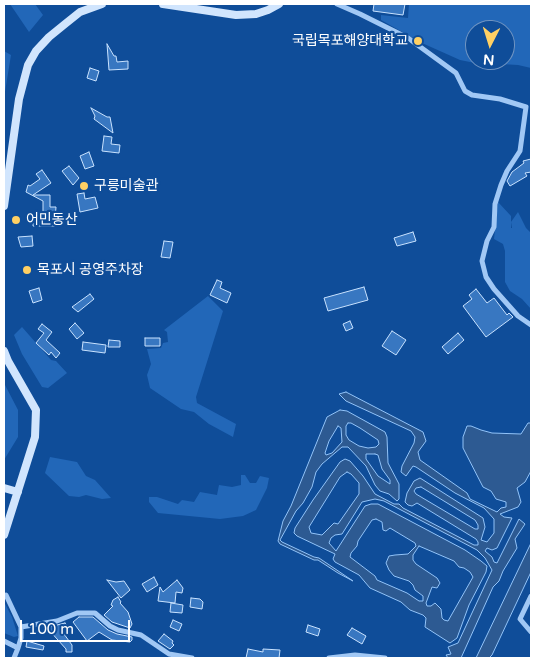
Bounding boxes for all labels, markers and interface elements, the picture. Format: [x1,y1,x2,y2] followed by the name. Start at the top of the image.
[465,20,515,70] north arrow
[292,33,408,49] place label: 국립목포해양대학교
[412,35,424,47] marker: 국립목포해양대학교
[482,50,495,68] text: N
[94,178,158,194] place label: 구릉미술관
[78,180,90,192] marker: 구릉미술관
[26,212,78,228] place label: 어민동산
[10,214,22,226] marker: 어민동산
[37,262,144,278] place label: 목포시 공영주차장
[21,264,33,276] marker: 목포시 공영주차장
[22,610,132,642] scale bar
[28,620,74,638] text: 100 m

